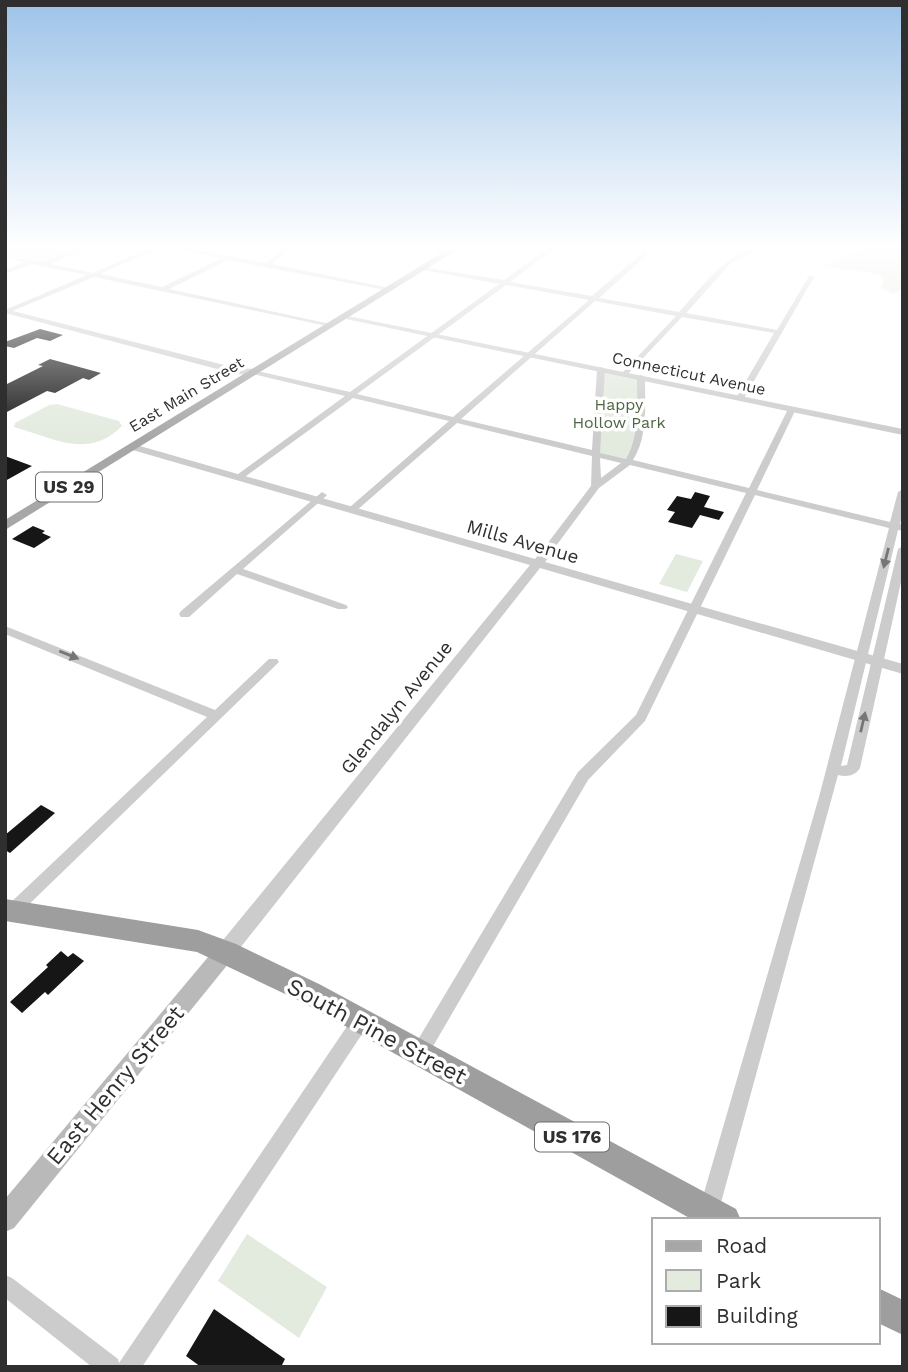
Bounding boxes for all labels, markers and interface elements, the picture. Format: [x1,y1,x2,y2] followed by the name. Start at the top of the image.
[610,348,767,399] street label: Connecticut Avenue
[126,353,247,436] street label: East Main Street
[572,395,666,432] park label: Happy Hollow Park
[36,472,102,502] road number: US 29
[464,514,582,569] street label: Mills Avenue
[880,547,891,569] one-way arrow
[336,636,457,779] street label: Glendalyn Avenue
[58,650,79,661] one-way arrow
[858,711,869,733] one-way arrow
[282,973,471,1090] street label: South Pine Street
[41,1000,190,1170] street label: East Henry Street
[535,1122,609,1152] road number: US 176
[652,1218,880,1344] legend
[716,1233,767,1258] text: Road
[716,1268,761,1293] text: Park
[716,1303,798,1328] text: Building

